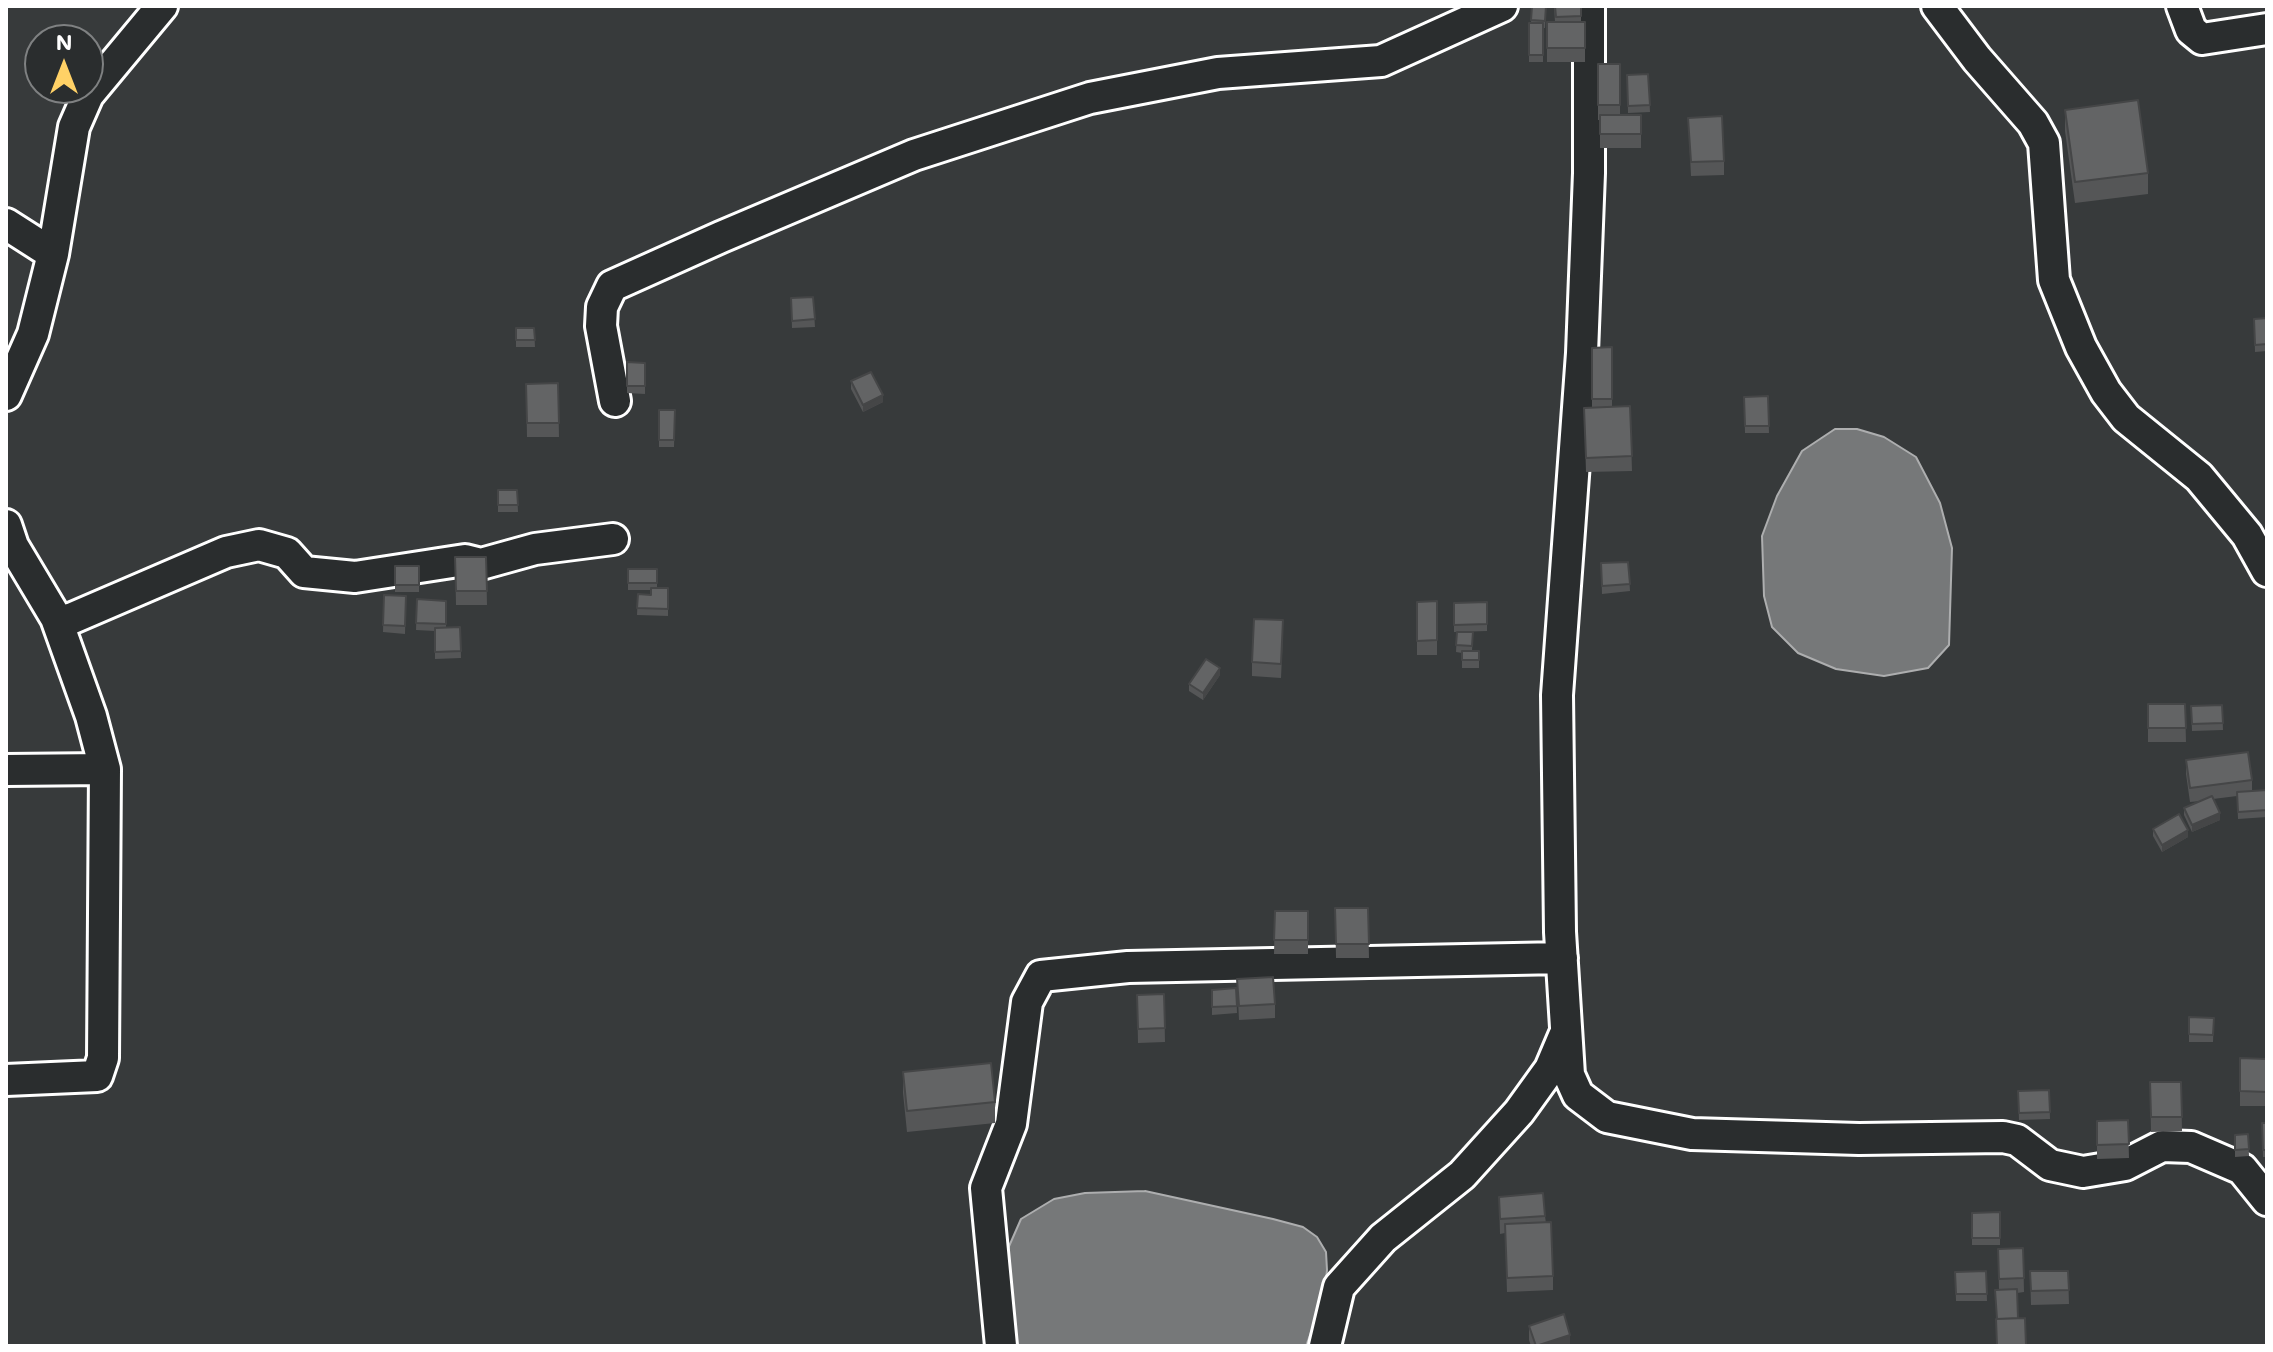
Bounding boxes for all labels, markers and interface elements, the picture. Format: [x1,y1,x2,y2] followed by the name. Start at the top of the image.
[24,24,104,104] north arrow
[56,27,72,56] text: N

